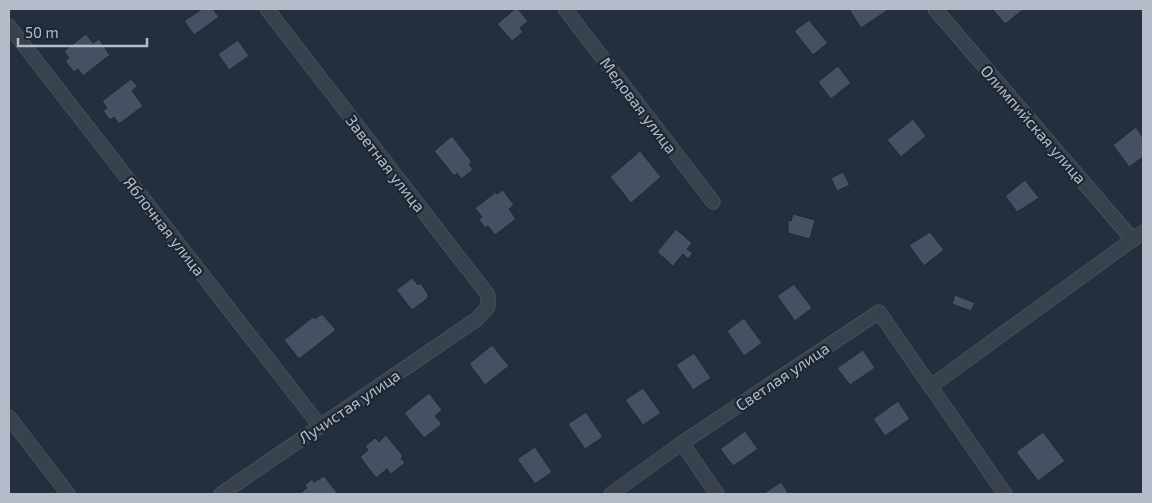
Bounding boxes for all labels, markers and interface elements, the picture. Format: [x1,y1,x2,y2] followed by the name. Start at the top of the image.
[18,15,146,47] scale bar
[25,23,59,41] text: 50 m
[596,53,681,158] street label: Медовая улица
[977,61,1091,188] street label: Олимпийская улица
[341,111,430,216] street label: Заветная улица
[120,173,210,280] street label: Яблочная улица
[732,338,833,415] street label: Светлая улица
[295,365,404,448] street label: Лучистая улица

